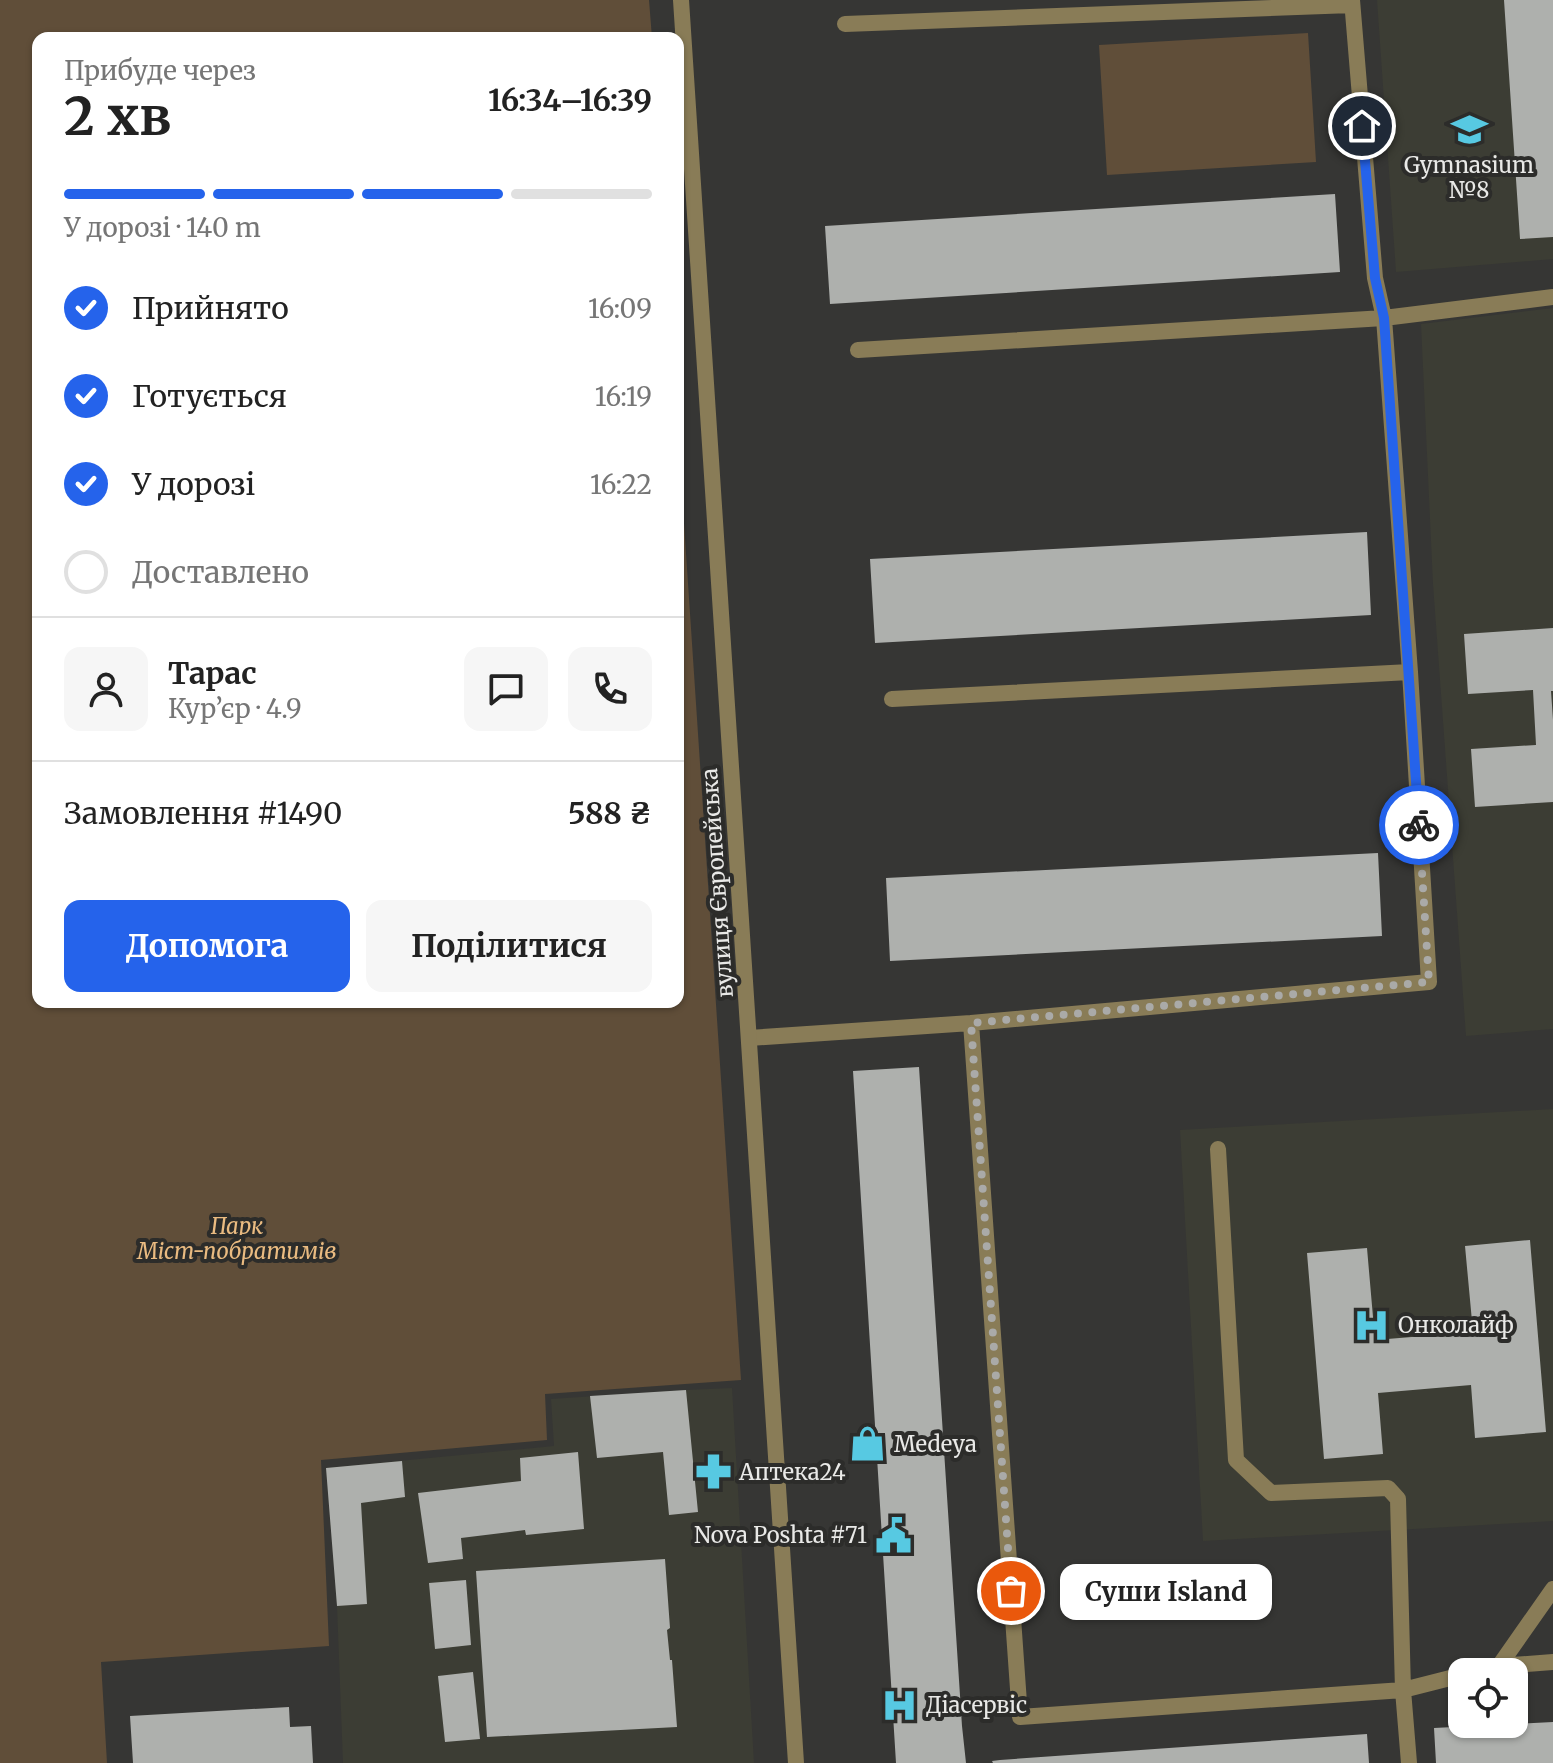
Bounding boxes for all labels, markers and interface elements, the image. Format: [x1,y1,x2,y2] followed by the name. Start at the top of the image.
[64,54,256,87] text: Прибуде через
[488,81,652,119] text: 16:34–16:39
[64,84,171,149] text: 2 хв
[1328,92,1396,160] pin
[1340,104,1384,148] icon: home
[1450,110,1488,148] school or university icon: Gymnasium №8
[1404,151,1534,204] place label: Gymnasium №8
[64,211,261,244] text: У дорозі · 140 m
[64,286,108,330] icon: check
[132,289,289,327] text: Прийнято
[588,292,652,325] text: 16:09
[64,374,108,418] icon: check
[132,377,287,415] text: Готується
[595,380,652,413] text: 16:19
[64,462,108,506] icon: check
[132,465,255,503] text: У дорозі
[590,468,652,501] text: 16:22
[132,553,309,591] text: Доставлено
[64,647,148,731] button: person
[464,647,548,731] button: chat
[568,647,652,731] button: phone
[168,654,257,692] text: Тарас
[168,692,302,725] text: Кур’єр · 4.9
[695,767,739,999] street label: вулиця Європейська
[1379,785,1459,865] courier
[64,794,342,832] text: Замовлення #1490
[568,794,652,832] text: 588 ₴
[1397,803,1441,847] icon: bike
[64,900,350,992] button: Допомога
[366,900,652,992] button: Поділитися
[136,1212,337,1265] park label: Парк Міст-побратимів
[1353,1306,1391,1344] hospital icon: Онколайф
[1398,1311,1514,1339] place label: Онколайф
[849,1425,887,1463] shop icon: Medeya
[894,1430,977,1458] place label: Medeya
[694,1453,732,1491] pharmacy icon: Аптека24
[738,1458,846,1486] place label: Аптека24
[874,1516,912,1554] public building icon: Nova Poshta #71
[694,1521,867,1549] place label: Nova Poshta #71
[977,1557,1045,1625] pin
[1059,1563,1271,1619] callout: Суши Island
[989,1569,1033,1613] icon: bag
[1085,1575,1247,1608] text: Суши Island
[1448,1658,1528,1738] map controls
[1448,1658,1528,1738] button: locate
[881,1686,919,1724] hospital icon: Діасервіс
[926,1691,1027,1719] place label: Діасервіс

